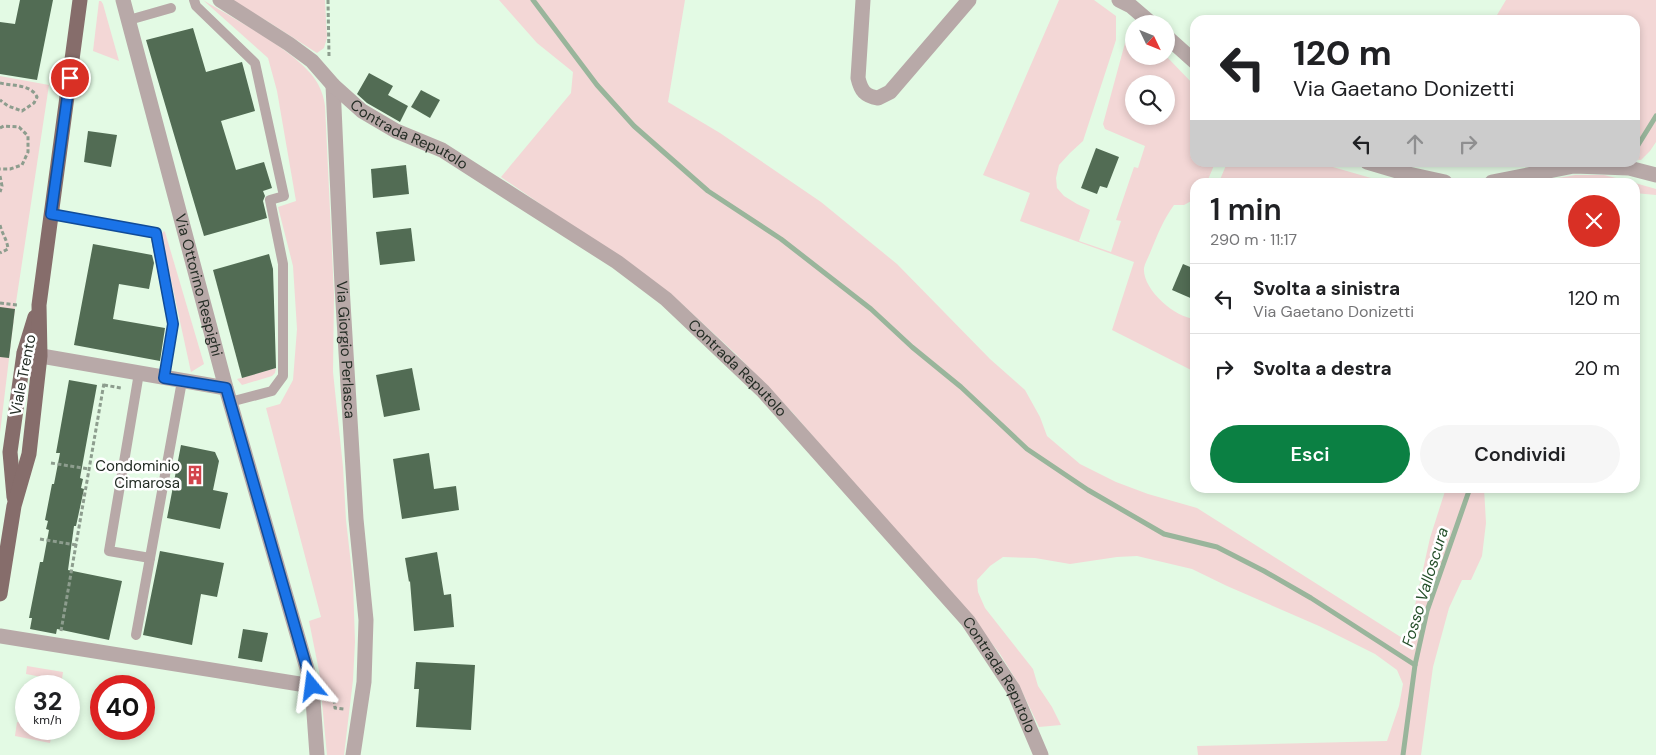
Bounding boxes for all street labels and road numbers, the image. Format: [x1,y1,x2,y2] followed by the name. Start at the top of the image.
[346,95,472,174] street label: Contrada Reputolo
[170,212,227,359] street label: Via Ottorino Respighi
[332,280,360,419] street label: Via Giorgio Perlasca
[684,315,791,421] street label: Contrada Reputolo
[5,333,41,417] street label: Viale Trento
[958,613,1040,736] street label: Contrada Reputolo

